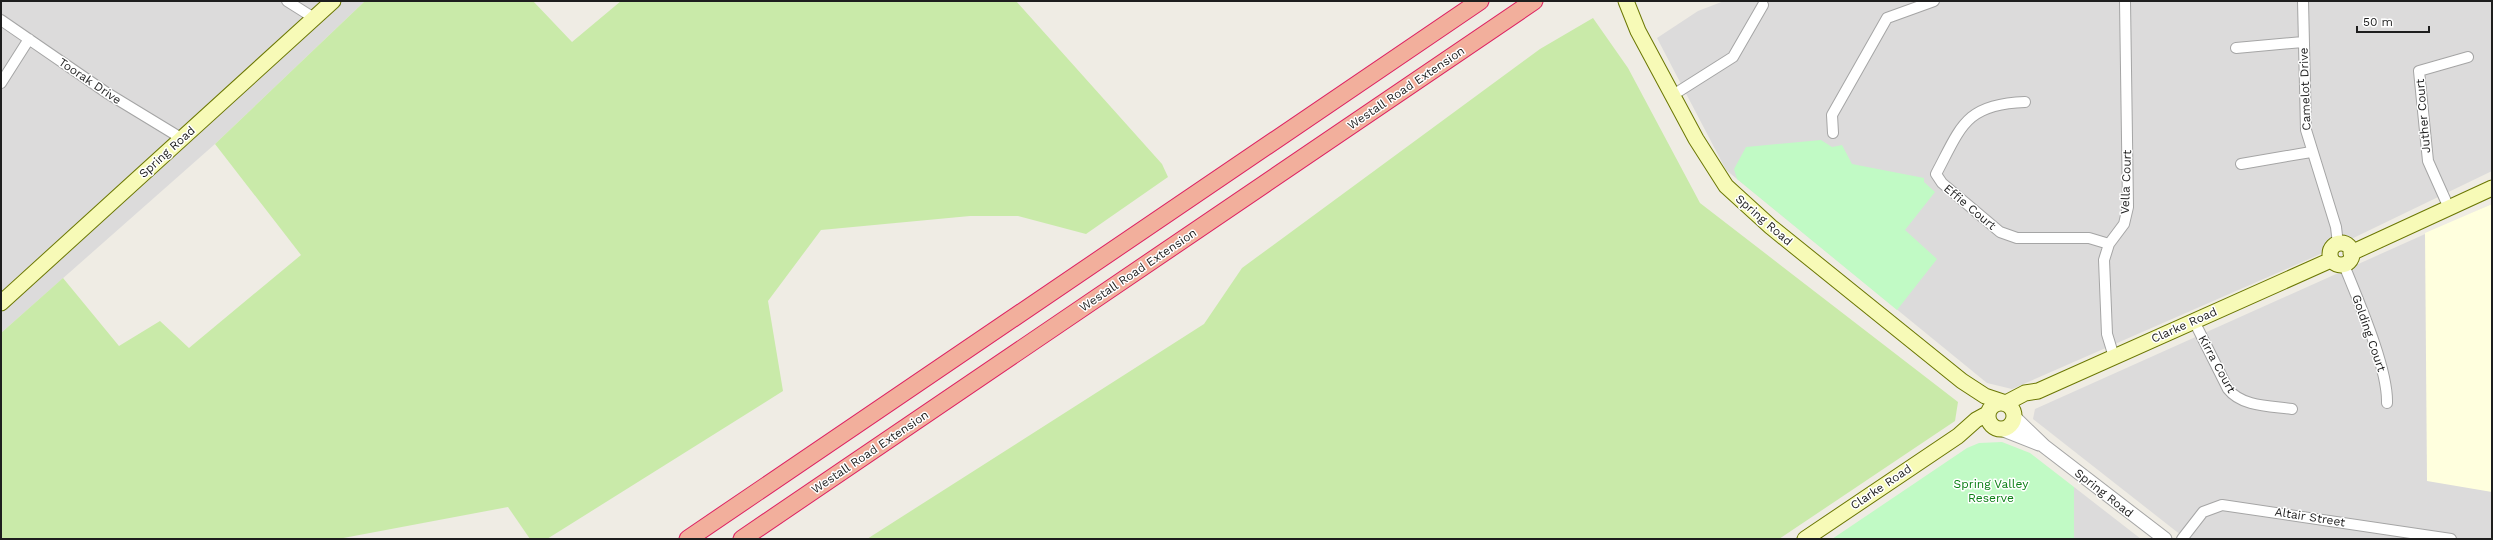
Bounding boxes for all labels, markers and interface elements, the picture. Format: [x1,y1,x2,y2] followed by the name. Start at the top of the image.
[2357,8,2429,34] scale bar
[2363,15,2393,29] text: 50 m
[1345,44,1467,132] street label: Westall Road Extension
[2297,47,2313,131] street label: Camelot Drive
[56,55,124,107] street label: Toorak Drive
[2413,78,2433,154] street label: Juther Court
[136,123,198,181] street label: Spring Road
[2118,150,2134,214] street label: Vella Court
[1941,181,1999,233] street label: Effie Court
[1733,192,1795,248] street label: Spring Road
[1077,226,1199,314] street label: Westall Road Extension
[2349,293,2389,373] street label: Golding Court
[2149,304,2219,346] street label: Clarke Road
[2195,333,2239,395] street label: Kirra Court
[809,408,931,496] street label: Westall Road Extension
[1848,461,1914,513] street label: Clarke Road
[2072,466,2136,520] street label: Spring Road
[1954,477,2029,505] park label: Spring Valley Reserve
[2274,505,2346,529] street label: Altair Street

